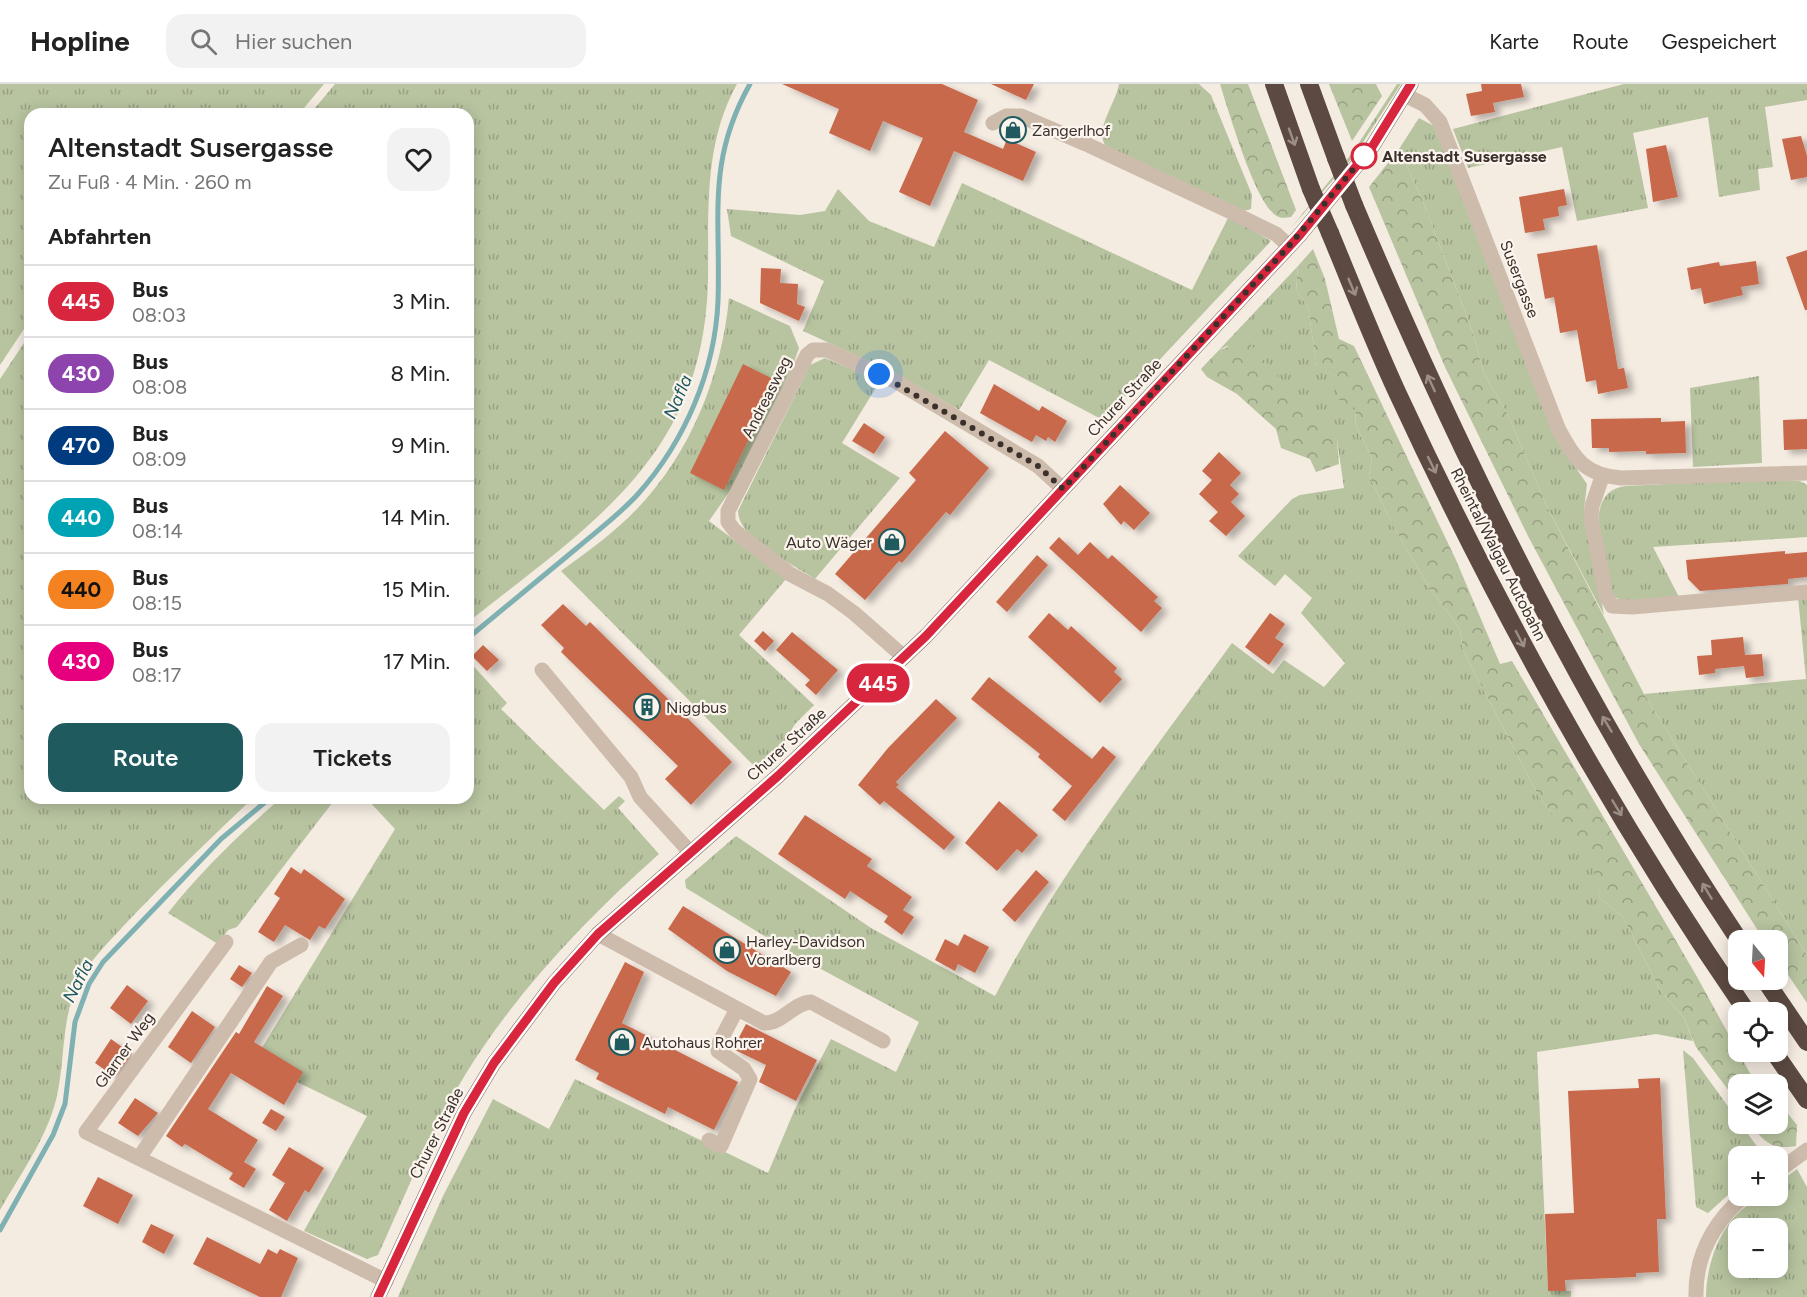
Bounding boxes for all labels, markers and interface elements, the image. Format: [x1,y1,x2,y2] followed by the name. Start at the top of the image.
[166,14,586,68] search box
[30,24,130,58] text: Hopline
[187,25,220,58] icon: search
[235,28,352,55] text: Hier suchen
[1489,29,1539,54] text: Karte
[1572,29,1628,54] text: Route
[1661,29,1777,54] text: Gespeichert
[998,115,1028,145] shop icon: Zangerlhof
[1032,121,1111,140] place label: Zangerlhof
[1288,127,1299,145] one-way arrow
[387,128,450,191] button: heart
[48,130,333,164] text: Altenstadt Susergasse
[1351,143,1377,169] marker: Altenstadt Susergasse
[1382,147,1547,166] place label: Altenstadt Susergasse
[48,170,251,194] text: Zu Fuß · 4 Min. · 260 m
[48,223,151,250] text: Abfahrten
[1496,238,1543,321] street label: Susergasse
[132,276,168,303] text: Bus
[1347,278,1358,296] one-way arrow
[392,288,450,315] text: 3 Min.
[62,289,100,314] text: 445
[132,303,186,327] text: 08:03
[132,348,168,375] text: Bus
[738,353,795,441] street label: Andreasweg
[1083,354,1166,440] street label: Churer Straße
[864,359,894,389] your location
[390,360,450,387] text: 8 Min.
[62,361,100,386] text: 430
[659,371,697,422] water label: Nafla
[132,375,187,399] text: 08:08
[1424,375,1436,393] one-way arrow
[132,420,168,447] text: Bus
[392,432,450,459] text: 9 Min.
[62,433,100,458] text: 470
[132,447,186,471] text: 08:09
[1426,456,1438,474] one-way arrow
[1447,465,1551,644] street label: Rheintal/Walgau Autobahn
[132,492,168,519] text: Bus
[381,504,450,531] text: 14 Min.
[61,505,101,530] text: 440
[132,519,183,543] text: 08:14
[877,527,907,557] shop icon: Auto Wäger
[786,533,873,552] place label: Auto Wäger
[132,564,168,591] text: Bus
[382,576,450,603] text: 15 Min.
[61,577,101,602] text: 440
[132,591,182,615] text: 08:15
[1515,630,1526,648] one-way arrow
[132,636,168,663] text: Bus
[383,648,450,675] text: 17 Min.
[62,649,100,674] text: 430
[132,663,181,687] text: 08:17
[844,664,912,702] line badge: 445
[859,671,897,696] text: 445
[632,692,662,722] building icon: Niggbus
[666,698,727,717] place label: Niggbus
[743,704,830,785] street label: Churer Straße
[1601,716,1613,733] one-way arrow
[48,723,243,792] button: Route
[255,723,450,792] button: Tickets
[1611,799,1623,816] one-way arrow
[1701,883,1714,900] one-way arrow
[1728,930,1788,990] north arrow
[1728,930,1788,1278] map controls
[746,932,865,969] place label: Harley-Davidson Vorarlberg
[712,935,742,965] shop icon: Harley-Davidson Vorarlberg
[58,955,98,1006] water label: Nafla
[1728,1002,1788,1062] button: locate
[91,1009,158,1092] street label: Glarner Weg
[607,1027,637,1057] shop icon: Autohaus Rohrer
[642,1033,763,1052] place label: Autohaus Rohrer
[1728,1074,1788,1134] button: layers
[405,1084,468,1182] street label: Churer Straße
[1728,1146,1788,1206] button: +
[1728,1218,1788,1278] button: −

